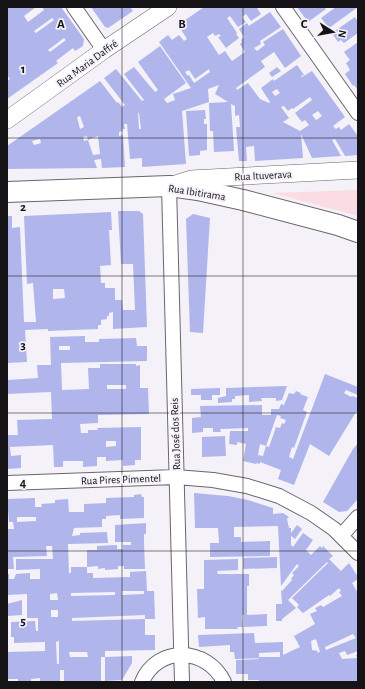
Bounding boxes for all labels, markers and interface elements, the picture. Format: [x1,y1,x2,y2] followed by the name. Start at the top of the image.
[313,12,353,52] north arrow
[57,18,65,31] text: A
[178,18,186,31] text: B
[301,18,308,31] text: C
[336,29,348,39] text: N
[55,38,120,89] street label: Rua Maria Daffré
[21,63,25,76] text: 1
[234,168,292,183] street label: Rua Ituverava
[167,183,226,202] street label: Rua Ibitirama
[20,201,26,214] text: 2
[20,339,26,352] text: 3
[169,398,182,470] street label: Rua José dos Reis
[81,473,161,486] street label: Rua Pires Pimentel
[20,477,27,490] text: 4
[20,615,26,628] text: 5

